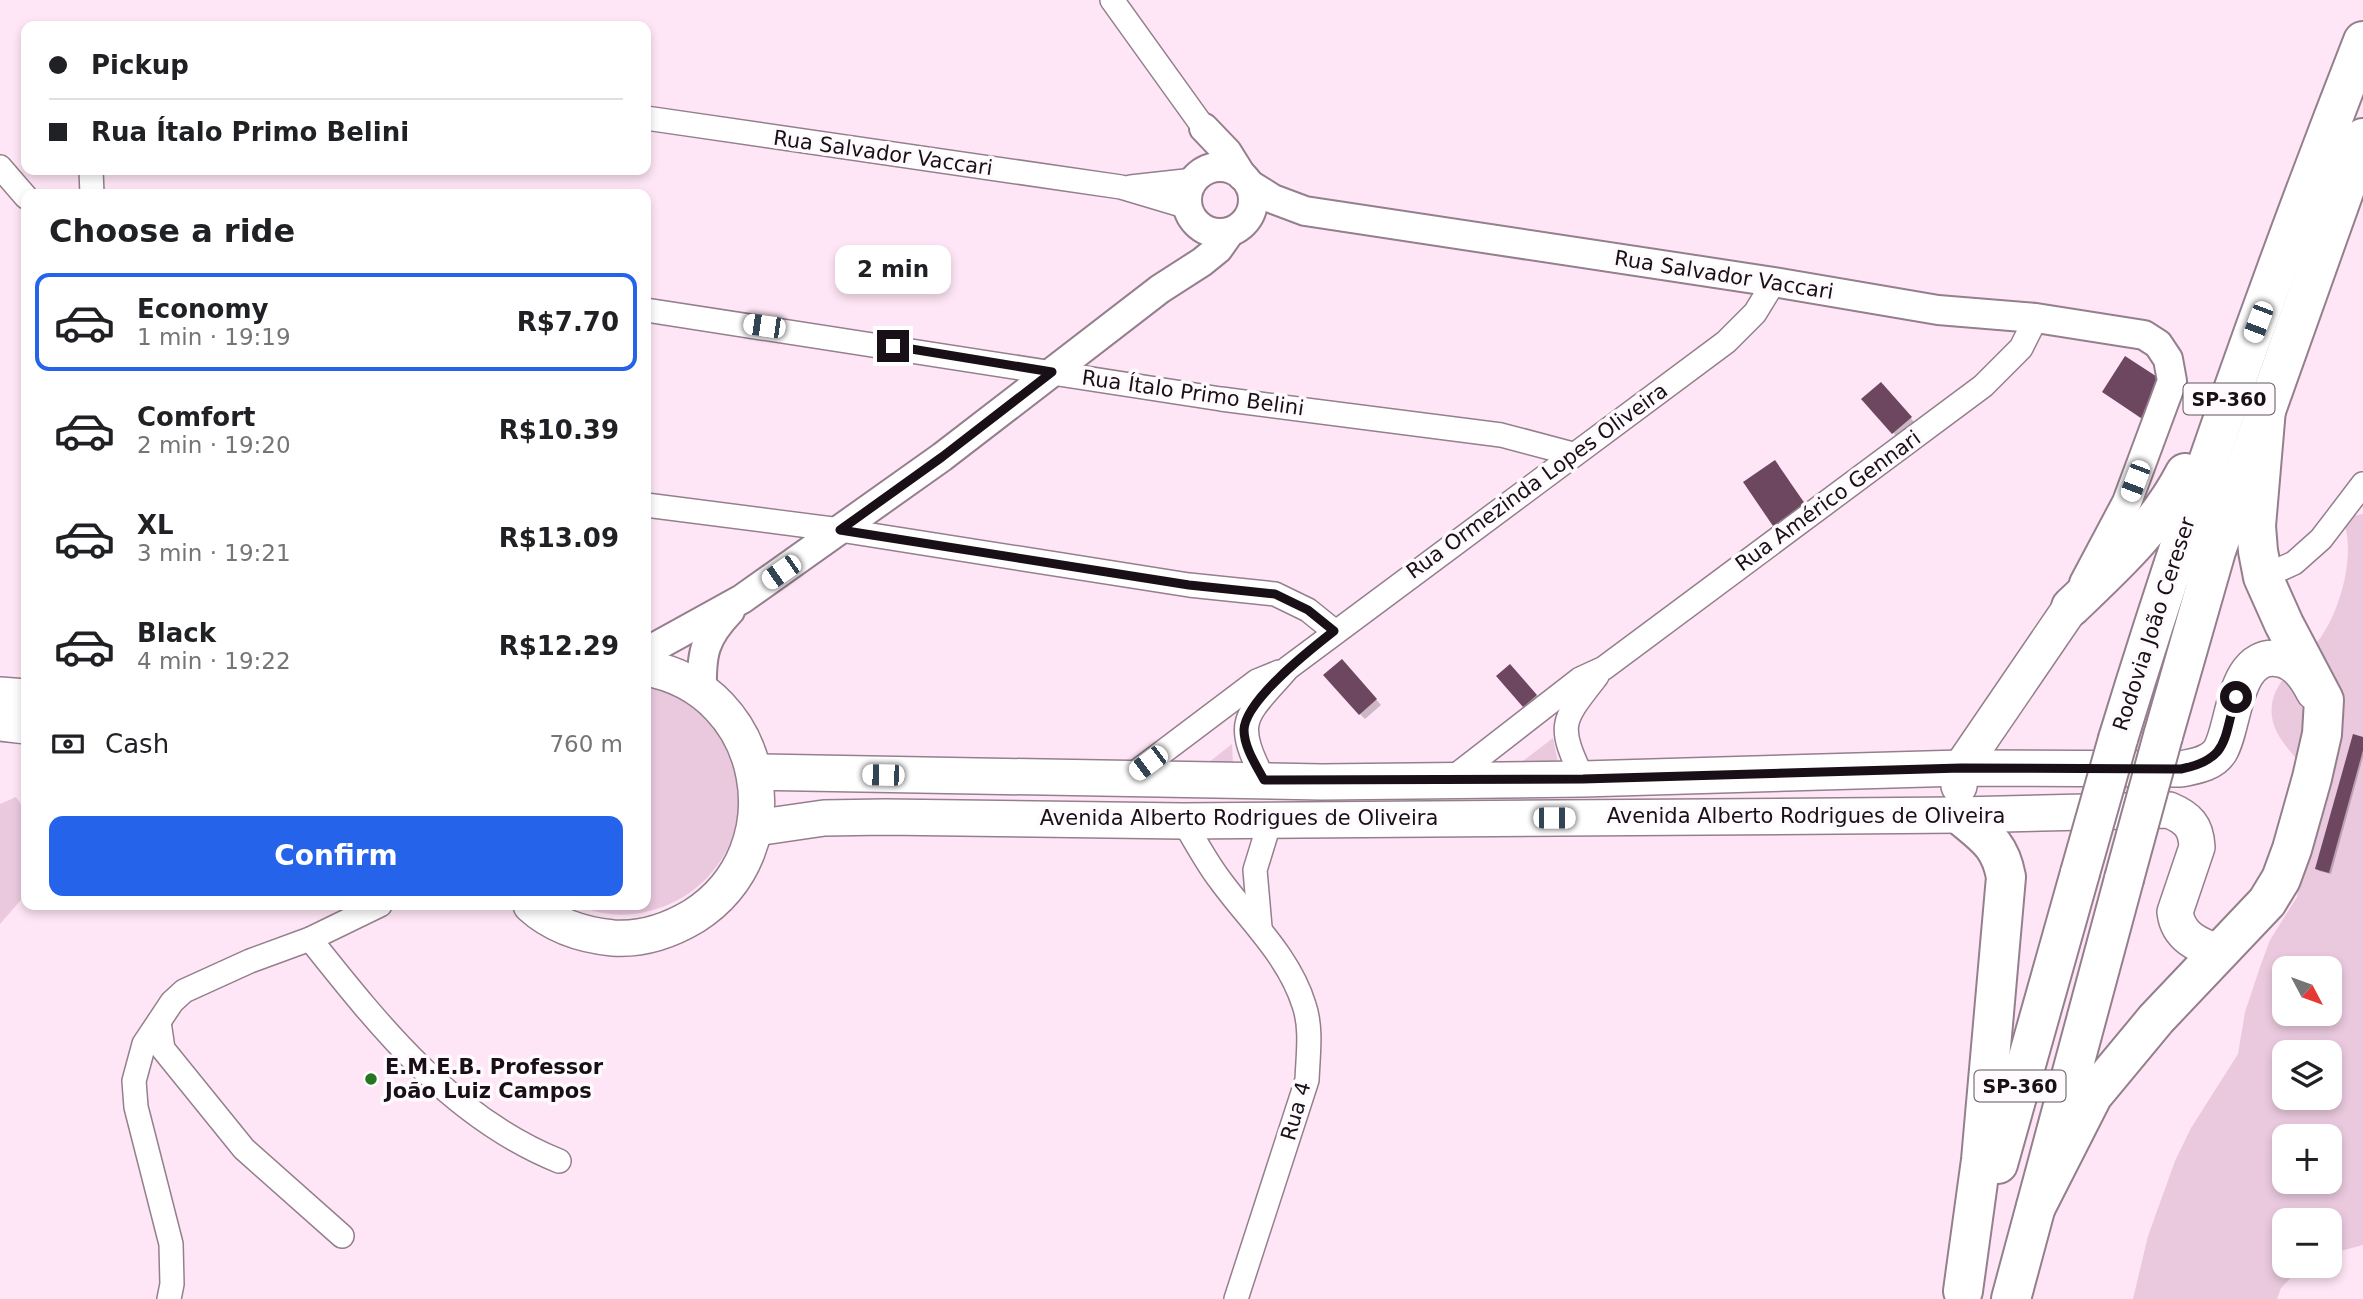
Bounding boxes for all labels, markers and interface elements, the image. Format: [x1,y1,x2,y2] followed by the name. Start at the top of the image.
[91,50,189,80] text: Pickup
[91,117,409,147] text: Rua Ítalo Primo Belini
[772,126,994,180] street label: Rua Salvador Vaccari
[49,212,295,250] text: Choose a ride
[835,244,951,294] callout: 2 min
[1613,246,1835,304] street label: Rua Salvador Vaccari
[857,256,929,282] text: 2 min
[53,291,116,354] icon: car
[137,294,268,324] text: Economy
[2241,299,2276,345] car
[517,307,619,337] text: R$7.70
[742,313,787,339] car
[137,324,291,350] text: 1 min · 19:19
[877,330,909,362] route end
[1080,365,1306,420] street label: Rua Ítalo Primo Belini
[1402,378,1672,584] street label: Rua Ormezinda Lopes Oliveira
[2184,384,2274,414] road number: SP-360
[53,399,116,462] icon: car
[137,402,255,432] text: Comfort
[499,415,619,445] text: R$10.39
[1731,426,1925,576] street label: Rua Américo Gennari
[137,432,291,458] text: 2 min · 19:20
[2118,458,2153,504] car
[53,507,116,570] icon: car
[137,510,174,540] text: XL
[2108,514,2200,734] street label: Rodovia João Cereser
[499,523,619,553] text: R$13.09
[137,540,291,566] text: 3 min · 19:21
[758,551,805,593] car
[53,615,116,678] icon: car
[137,618,216,648] text: Black
[499,631,619,661] text: R$12.29
[137,648,291,674] text: 4 min · 19:22
[2220,681,2252,713] route start
[49,725,87,763] icon: cash
[105,729,169,759] text: Cash
[549,731,623,757] text: 760 m
[1125,742,1172,784] car
[862,764,905,786] car
[1607,804,2005,828] street label: Avenida Alberto Rodrigues de Oliveira
[1040,806,1438,830] street label: Avenida Alberto Rodrigues de Oliveira
[1534,808,1576,829] car
[49,816,623,896] button: Confirm
[2272,956,2342,1026] north arrow
[2272,956,2342,1278] map controls
[2272,1040,2342,1110] button: layers
[383,1055,604,1103] place label: E.M.E.B. Professor João Luiz Campos
[1974,1070,2066,1102] road number: SP-360
[363,1071,379,1087] marker: E.M.E.B. Professor João Luiz Campos
[1276,1079,1316,1143] street label: Rua 4
[2272,1124,2342,1194] button: +
[2272,1208,2342,1278] button: −

